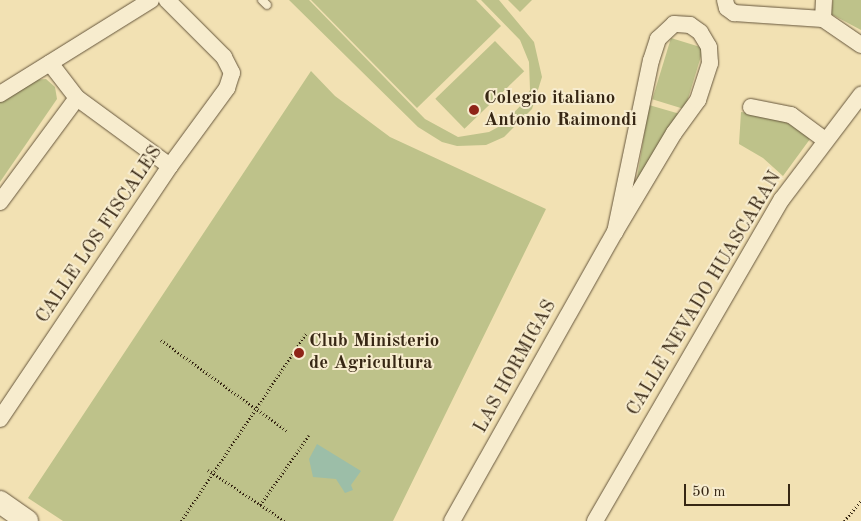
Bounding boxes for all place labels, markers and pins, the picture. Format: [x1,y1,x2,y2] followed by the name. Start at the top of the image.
[484,88,637,132] place label: Colegio italiano Antonio Raimondi
[468,104,480,116] marker: Colegio italiano Antonio Raimondi
[309,331,439,375] place label: Club Ministerio de Agricultura
[293,347,305,359] marker: Club Ministerio de Agricultura

